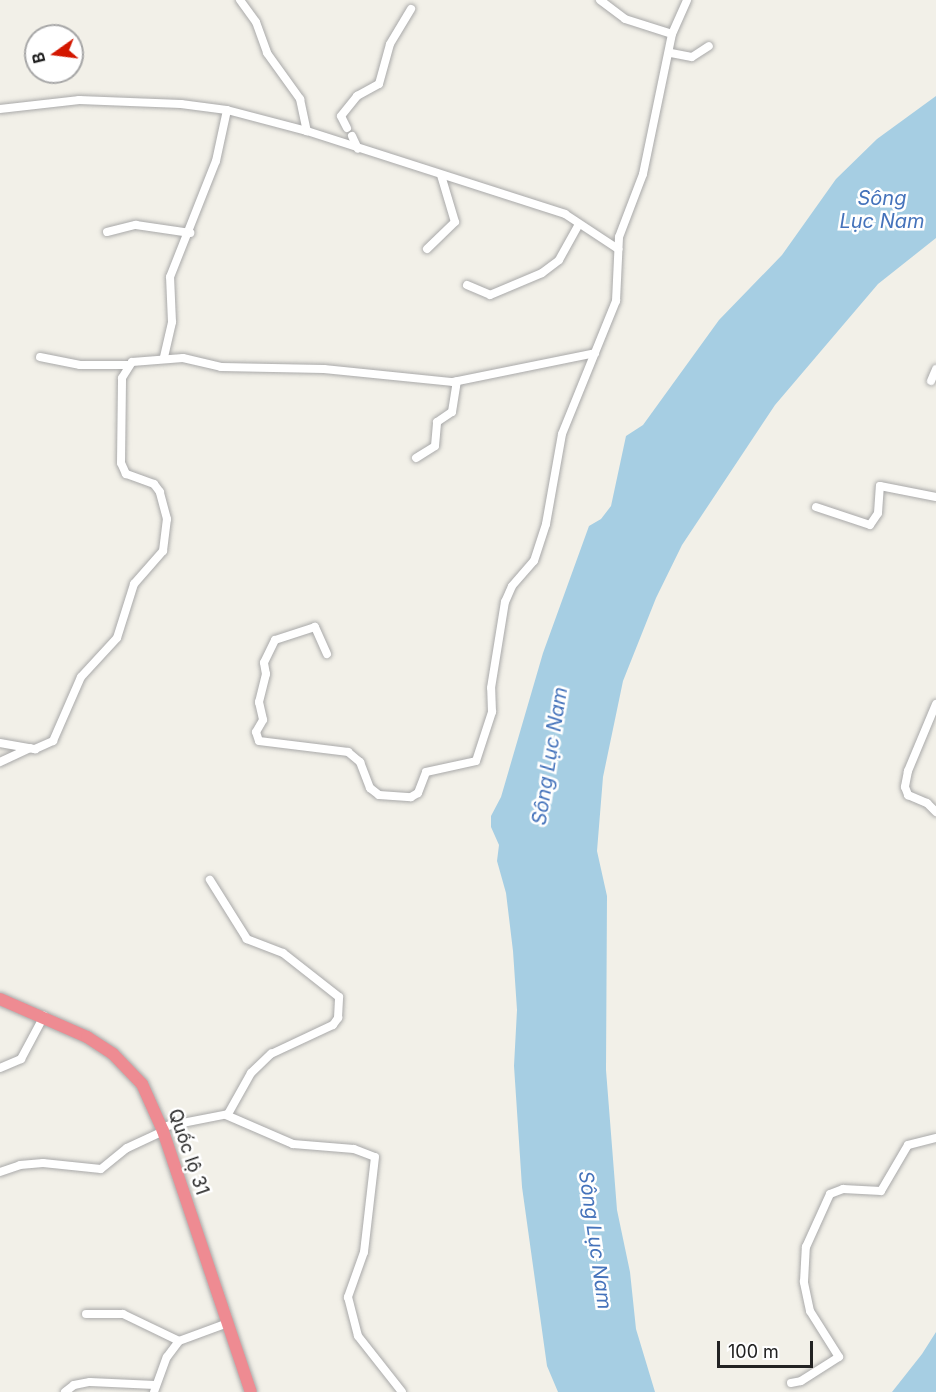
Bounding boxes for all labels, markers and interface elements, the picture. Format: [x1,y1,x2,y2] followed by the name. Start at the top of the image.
[24,24,84,84] north arrow
[27,50,49,65] text: B
[839,187,925,234] water label: Sông Lục Nam
[527,685,573,827] water label: Sông Lục Nam
[163,1106,213,1198] street label: Quốc lộ 31
[573,1169,617,1311] water label: Sông Lục Nam
[720,1329,816,1367] scale bar
[728,1341,779,1362] text: 100 m

